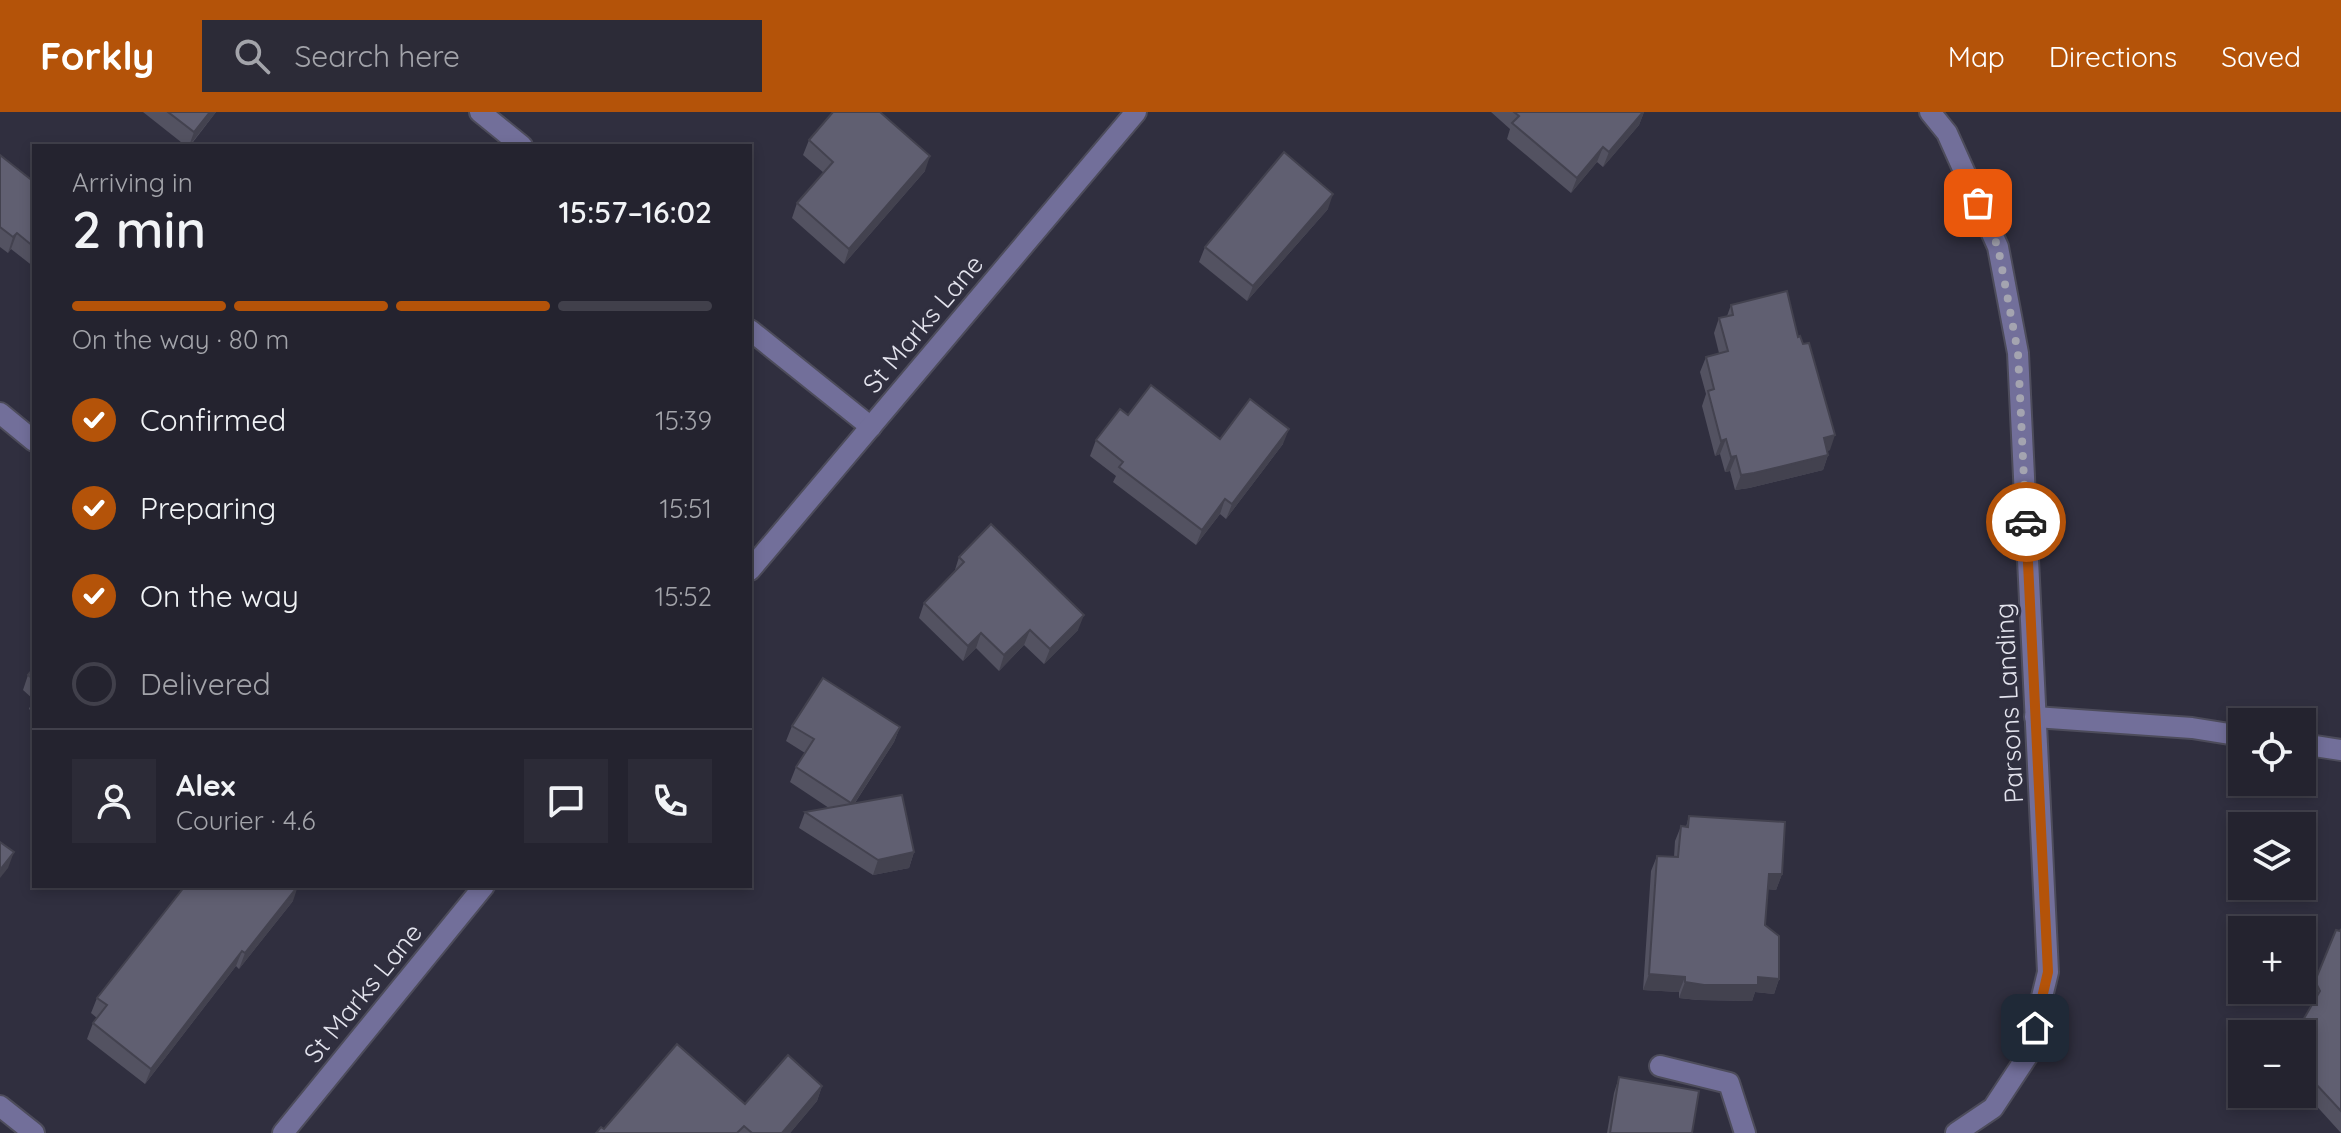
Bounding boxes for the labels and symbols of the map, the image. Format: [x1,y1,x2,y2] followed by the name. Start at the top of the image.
[1944,169,2012,237] pin
[855,248,990,399] street label: St Marks Lane
[1986,482,2066,562] courier
[1987,602,2030,804] street label: Parsons Landing
[296,916,429,1069] street label: St Marks Lane
[2001,994,2069,1062] pin

